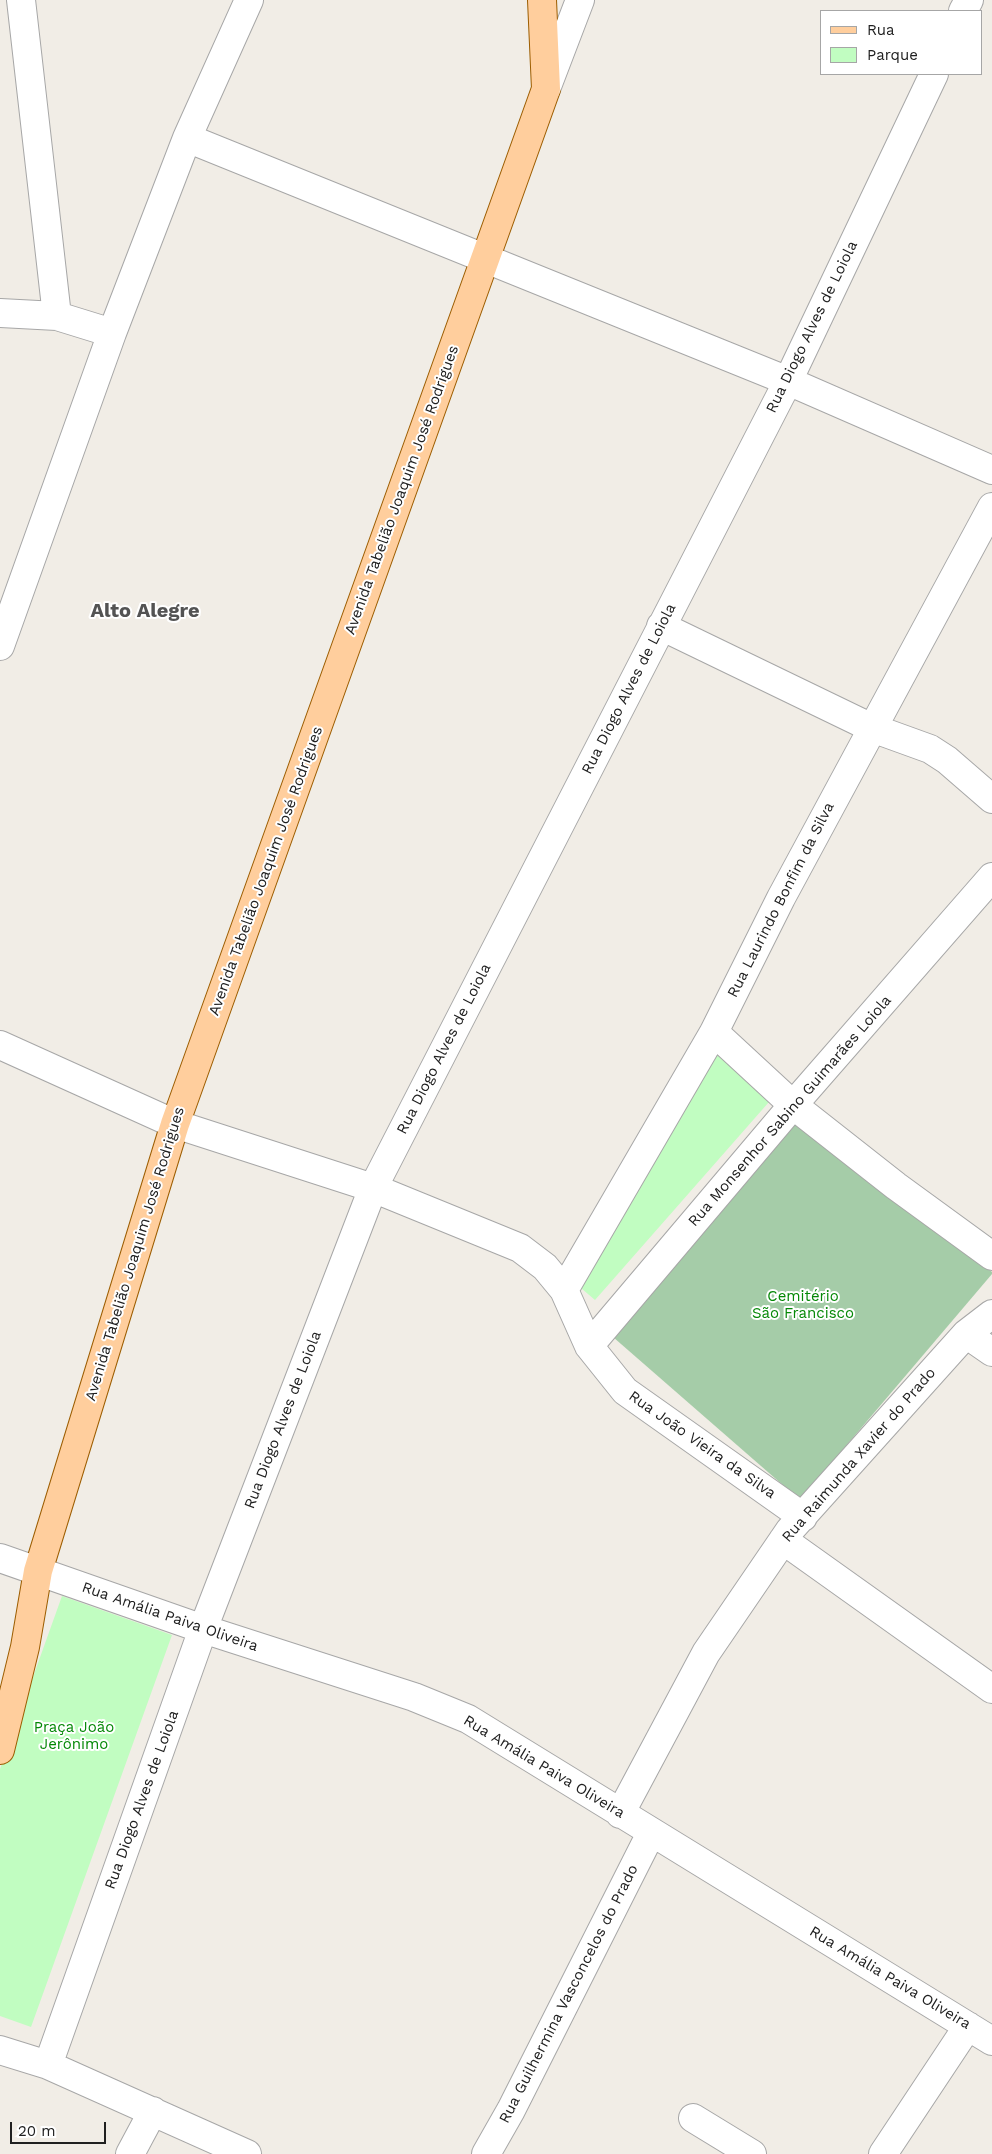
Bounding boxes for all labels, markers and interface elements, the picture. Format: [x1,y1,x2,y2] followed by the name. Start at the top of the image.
[820,10,982,75] legend
[867,21,895,39] text: Rua
[867,46,918,64] text: Parque
[762,238,862,416] street label: Rua Diogo Alves de Loiola
[341,343,463,637] street label: Avenida Tabelião Joaquim José Rodrigues
[90,599,200,623] district label: Alto Alegre
[578,601,680,777] street label: Rua Diogo Alves de Loiola
[205,724,327,1018] street label: Avenida Tabelião Joaquim José Rodrigues
[724,799,838,1001] street label: Rua Laurindo Bonfim da Silva
[393,961,495,1137] street label: Rua Diogo Alves de Loiola
[685,992,895,1230] street label: Rua Monsenhor Sabino Guimarães Loiola
[82,1105,188,1403] street label: Avenida Tabelião Joaquim José Rodrigues
[752,1288,854,1323] park label: Cemitério São Francisco
[241,1328,325,1512] street label: Rua Diogo Alves de Loiola
[778,1364,940,1546] street label: Rua Raimunda Xavier do Prado
[625,1387,779,1503] street label: Rua João Vieira da Silva
[80,1578,260,1656] street label: Rua Amália Paiva Oliveira
[101,1708,183,1892] street label: Rua Diogo Alves de Loiola
[460,1712,628,1822] street label: Rua Amália Paiva Oliveira
[34,1719,114,1754] park label: Praça João Jerônimo
[496,1862,642,2126] street label: Rua Guilhermina Vasconcelos do Prado
[806,1923,974,2033] street label: Rua Amália Paiva Oliveira
[12,2112,109,2144] scale bar
[18,2122,56,2140] text: 20 m

